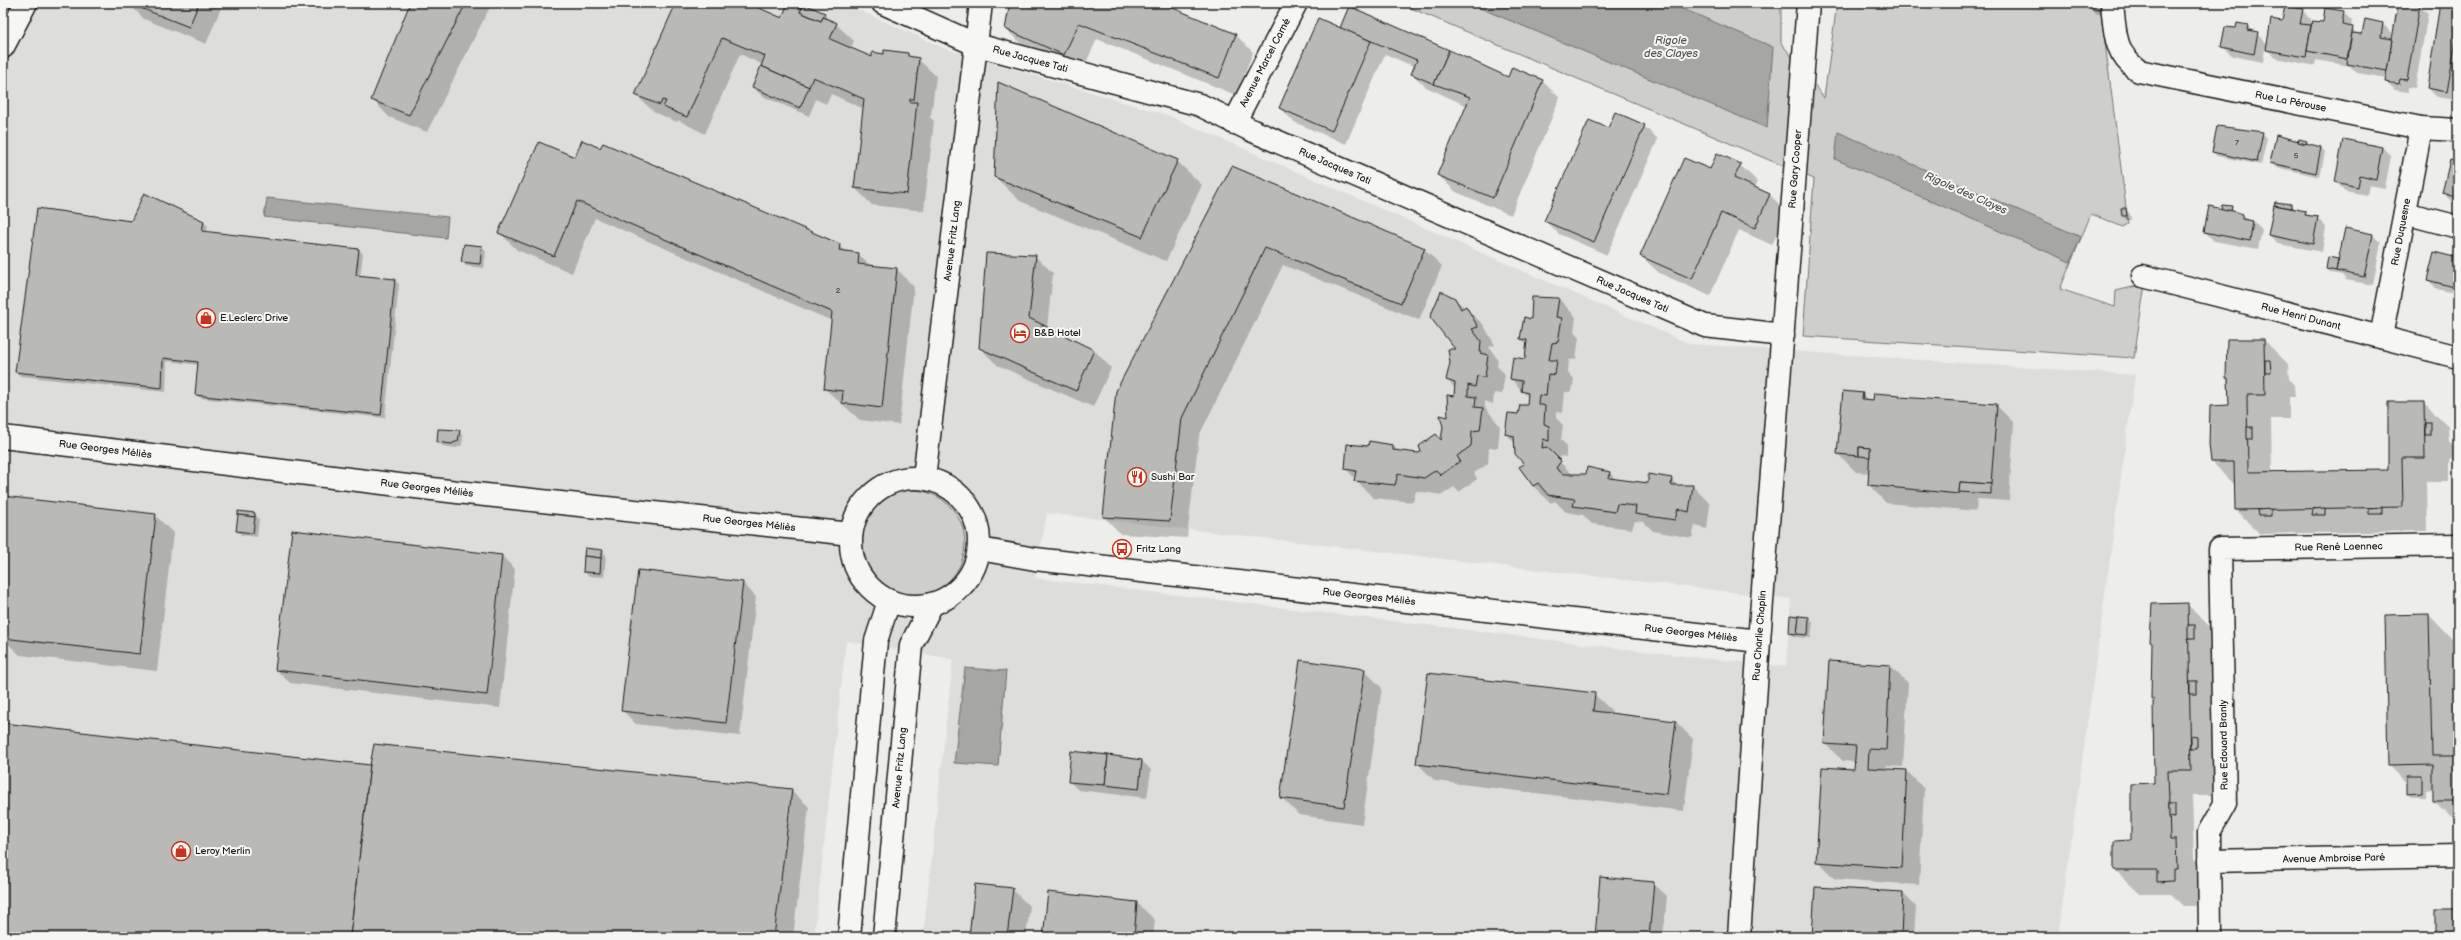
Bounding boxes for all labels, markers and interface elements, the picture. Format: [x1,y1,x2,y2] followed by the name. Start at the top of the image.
[1237,16,1293,109] street label: Avenue Marcel Carné
[1644,34,1698,60] water label: Rigole des Clayes
[991,43,1069,75] street label: Rue Jacques Tati
[2254,89,2327,115] street label: Rue La Pérouse
[1786,129,1804,209] street label: Rue Gary Cooper
[2235,138,2239,147] house number: 7
[1297,145,1373,187] street label: Rue Jacques Tati
[2294,151,2299,160] house number: 5
[1923,169,2010,217] water label: Rigole des Clayes
[2389,197,2413,266] street label: Rue Duquesne
[942,199,963,282] street label: Avenue Fritz Lang
[1594,274,1670,316] street label: Rue Jacques Tati
[836,286,841,295] house number: 2
[2260,301,2342,333] street label: Rue Henri Dunant
[195,307,217,329] shop icon: E.Leclerc Drive
[220,312,288,324] place label: E.Leclerc Drive
[1009,322,1031,344] hotel icon: B&B Hotel
[1034,327,1081,339] place label: B&B Hotel
[58,438,152,461] street label: Rue Georges Méliès
[1126,466,1148,488] restaurant icon: Sushi Bar
[1151,471,1195,483] place label: Sushi Bar
[380,477,474,500] street label: Rue Georges Méliès
[702,512,796,534] street label: Rue Georges Méliès
[1111,538,1133,560] bus stop icon: Fritz Lang
[2294,540,2383,554] street label: Rue René Laennec
[1136,543,1181,555] place label: Fritz Lang
[1322,586,1416,608] street label: Rue Georges Méliès
[1750,590,1769,681] street label: Rue Charlie Chaplin
[1644,622,1738,645] street label: Rue Georges Méliès
[2217,699,2231,790] street label: Rue Edouard Branly
[890,726,909,809] street label: Avenue Fritz Lang
[170,840,192,862] shop icon: Leroy Merlin
[195,845,251,857] place label: Leroy Merlin
[2283,851,2385,866] street label: Avenue Ambroise Paré

